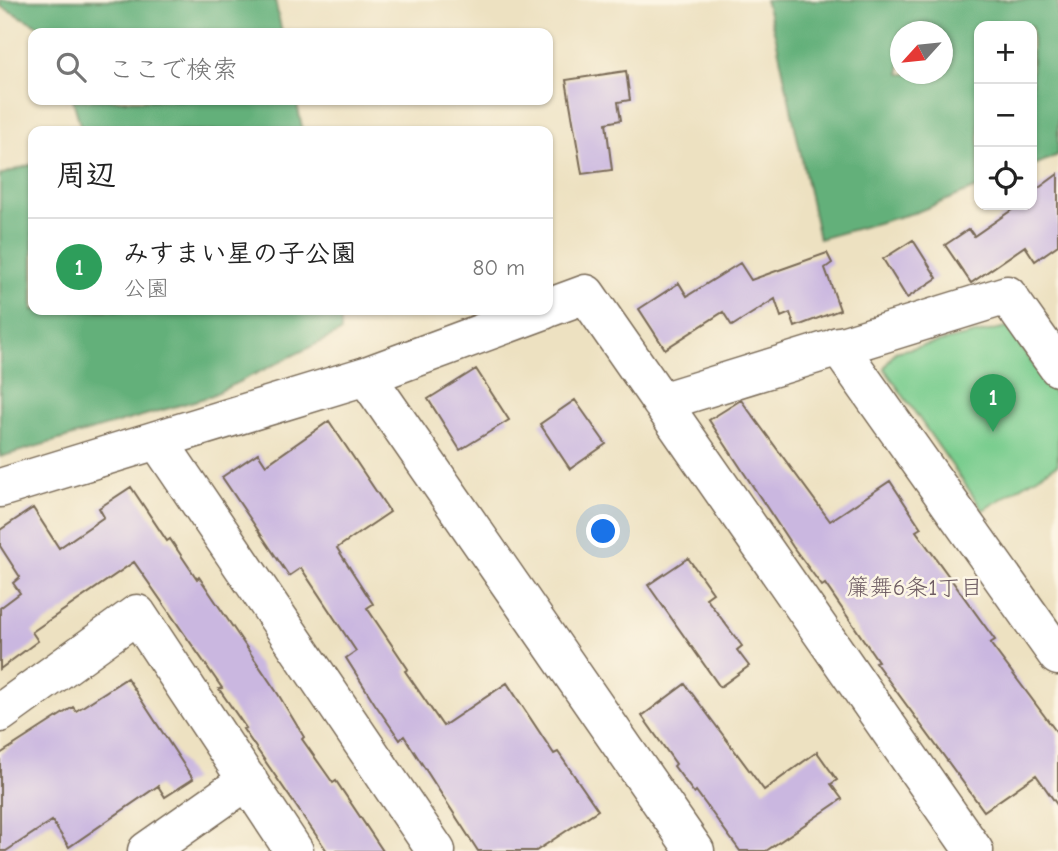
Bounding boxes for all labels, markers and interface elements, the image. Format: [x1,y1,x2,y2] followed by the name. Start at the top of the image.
[890,21,953,84] north arrow
[974,21,1037,210] map controls
[974,21,1037,84] button: +
[28,28,553,105] search box
[52,48,90,86] icon: search
[108,55,238,85] text: ここで検索
[974,84,1037,147] button: −
[974,147,1037,210] button: locate
[56,158,116,193] text: 周辺
[123,239,356,269] text: みすまい星の子公園
[74,254,84,281] text: 1
[472,254,525,281] text: 80 m
[123,275,169,302] text: 公園
[970,374,1016,432] pin: 1
[586,514,620,548] your location
[847,574,983,601] district label: 簾舞6条1丁目

